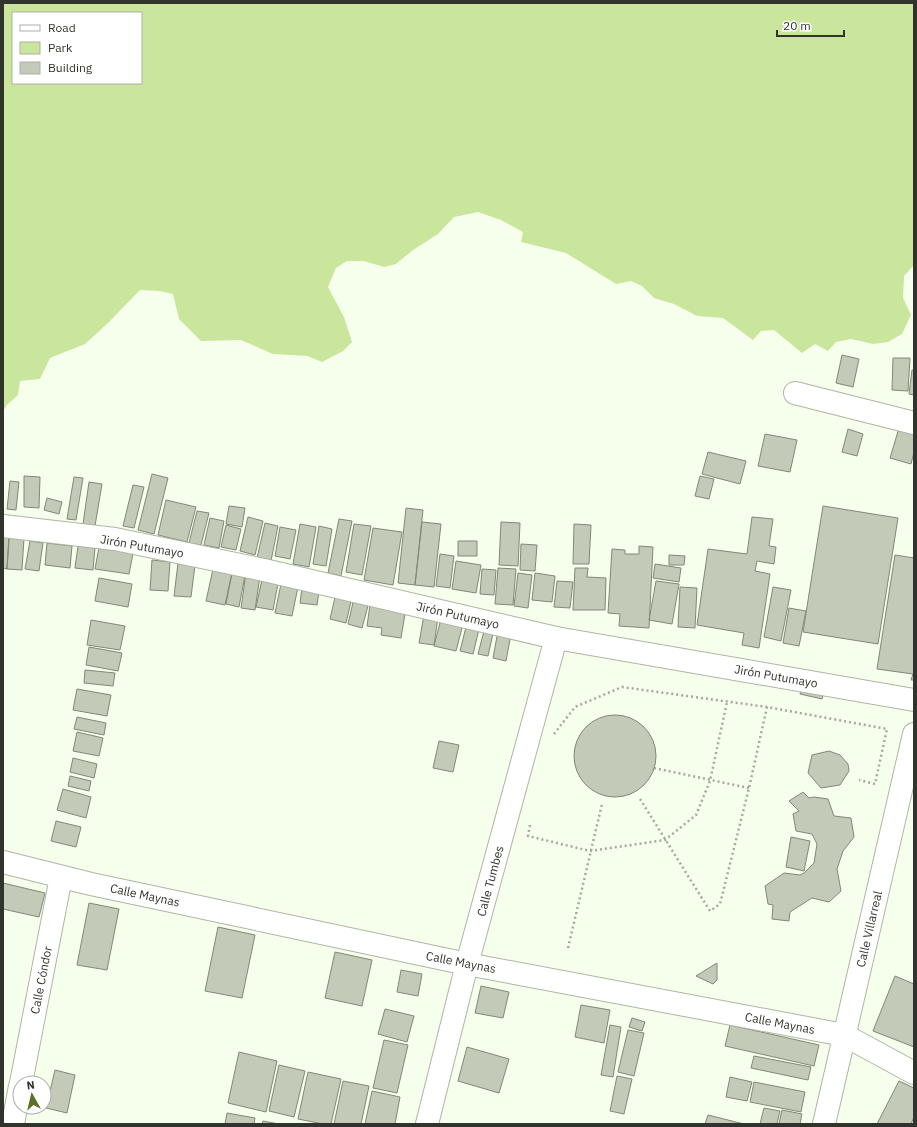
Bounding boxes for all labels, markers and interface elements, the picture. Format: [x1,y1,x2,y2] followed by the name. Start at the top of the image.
[12,12,142,84] legend
[777,12,844,38] scale bar
[783,18,811,33] text: 20 m
[48,20,76,35] text: Road
[48,40,73,55] text: Park
[48,60,93,75] text: Building
[99,531,185,561] street label: Jirón Putumayo
[415,598,501,632] street label: Jirón Putumayo
[733,661,819,691] street label: Jirón Putumayo
[473,844,507,918] street label: Calle Tumbes
[109,880,181,910] street label: Calle Maynas
[853,889,885,969] street label: Calle Villarreal
[27,944,55,1015] street label: Calle Cóndor
[425,948,497,976] street label: Calle Maynas
[744,1009,816,1037] street label: Calle Maynas
[12,1075,52,1115] north arrow
[26,1078,36,1093] text: N

